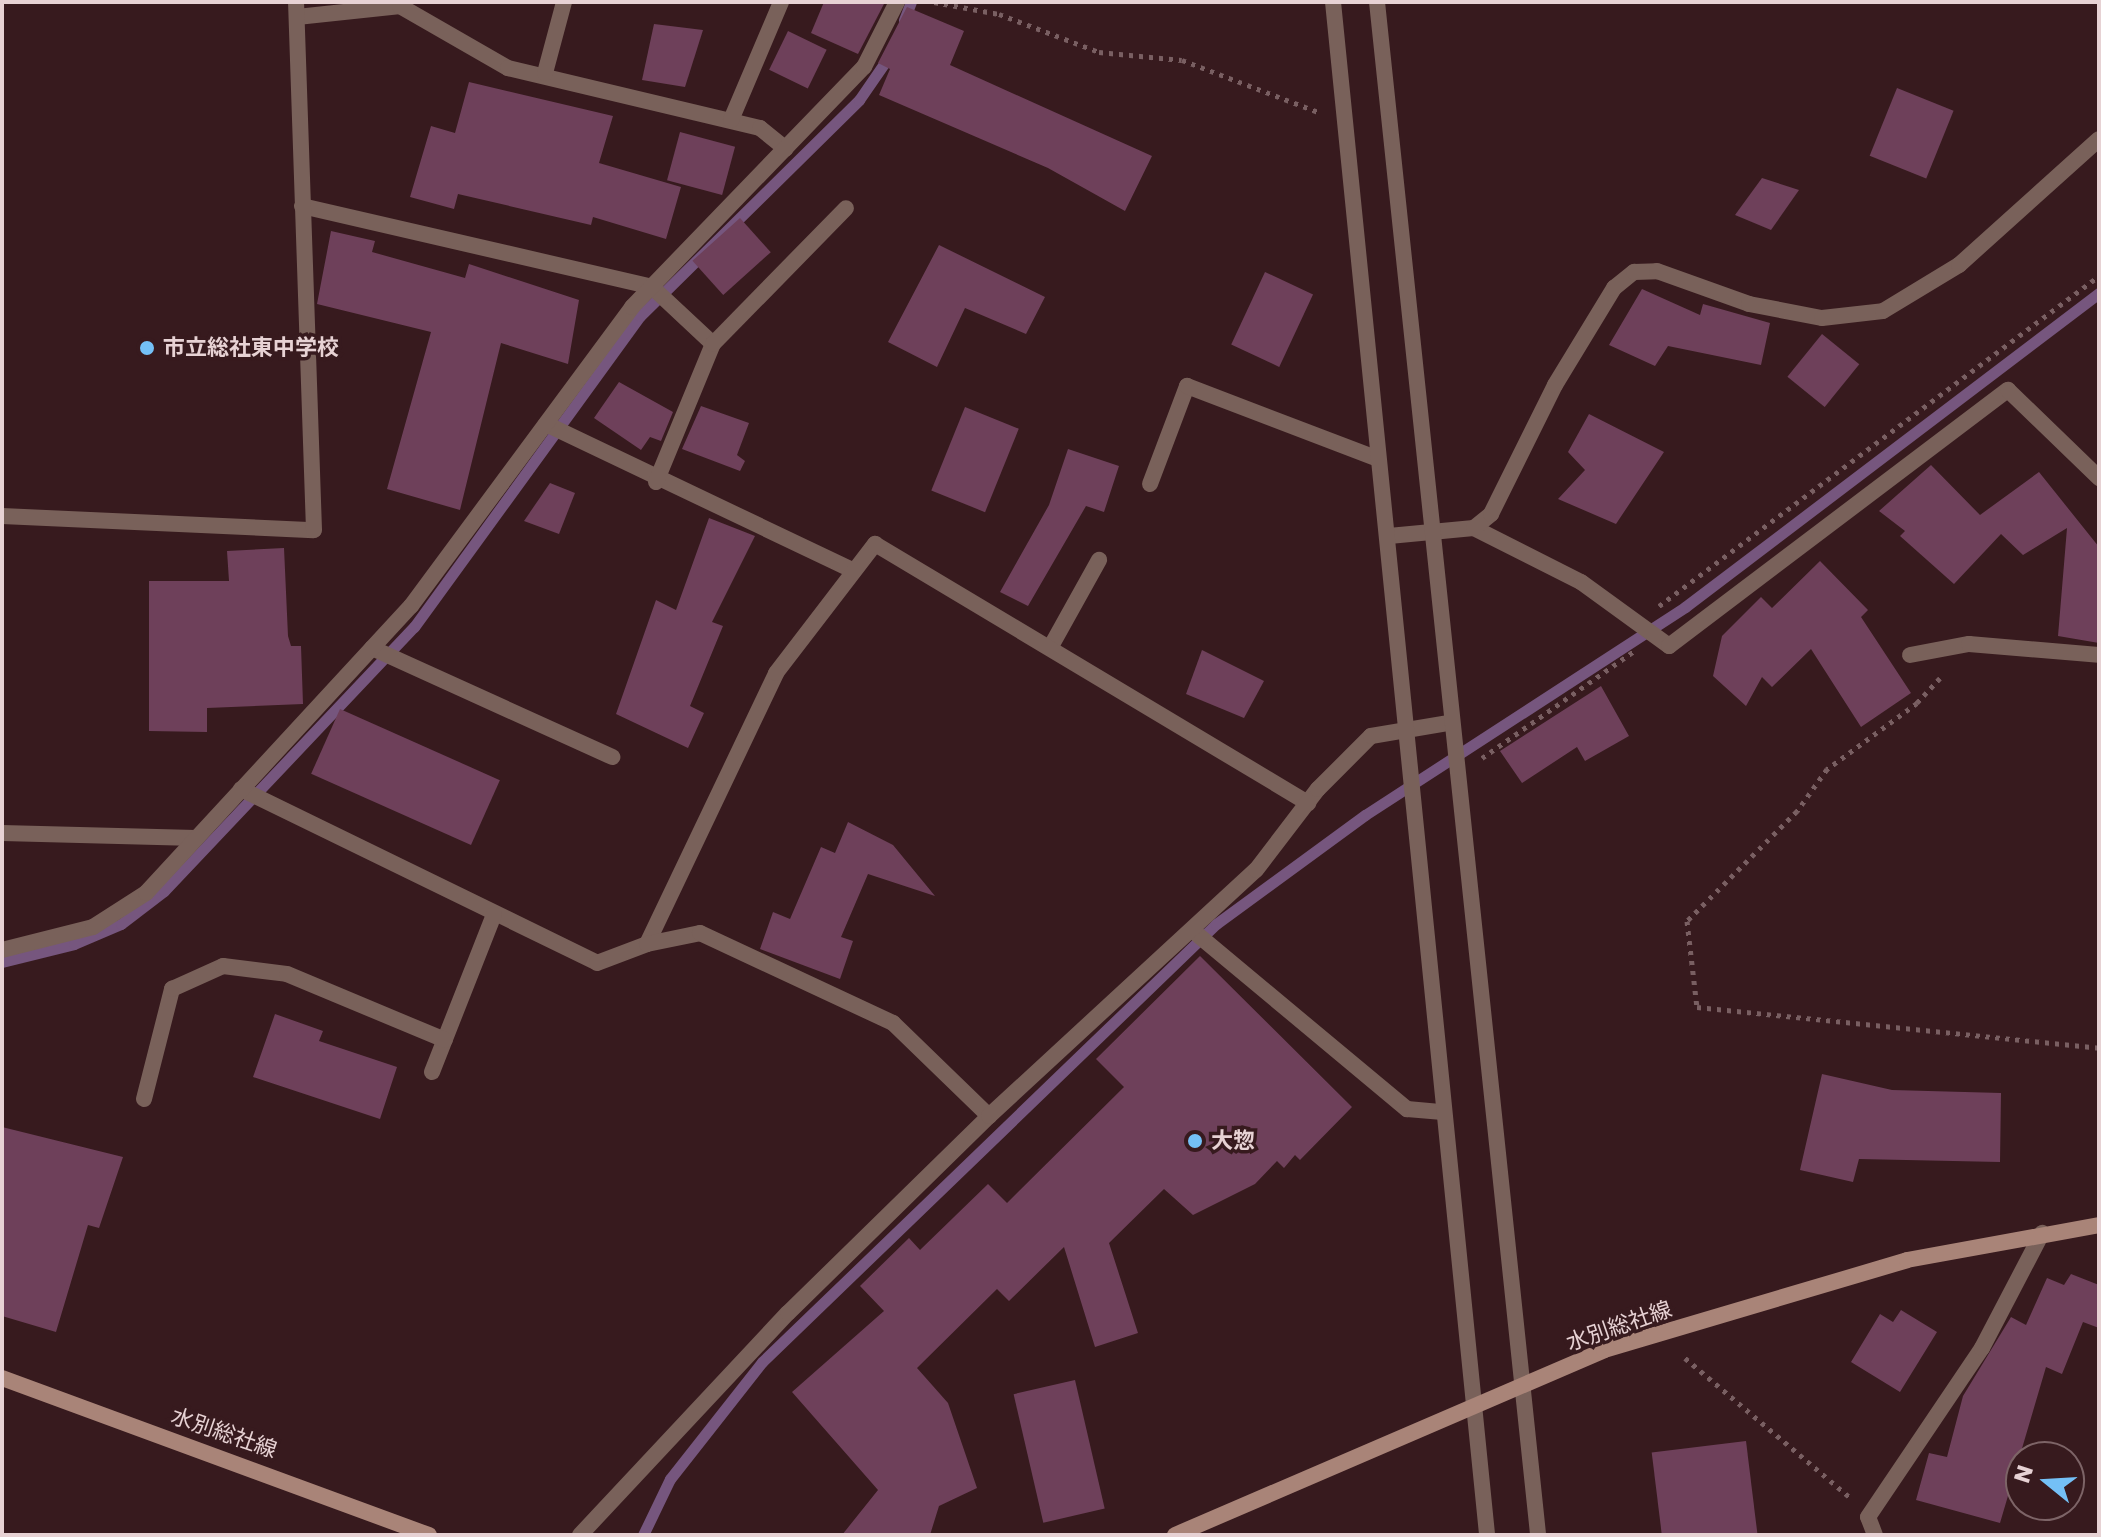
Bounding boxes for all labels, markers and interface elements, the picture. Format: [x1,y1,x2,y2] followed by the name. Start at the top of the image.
[163,335,339,361] place label: 市立総社東中学校
[138,339,156,357] marker: 市立総社東中学校
[1211,1128,1255,1154] place label: 大惣
[1186,1132,1204,1150] marker: 大惣
[1563,1296,1675,1356] street label: 水別総社線
[168,1403,280,1463] street label: 水別総社線
[2005,1441,2085,1521] north arrow
[2006,1461,2041,1487] text: N

